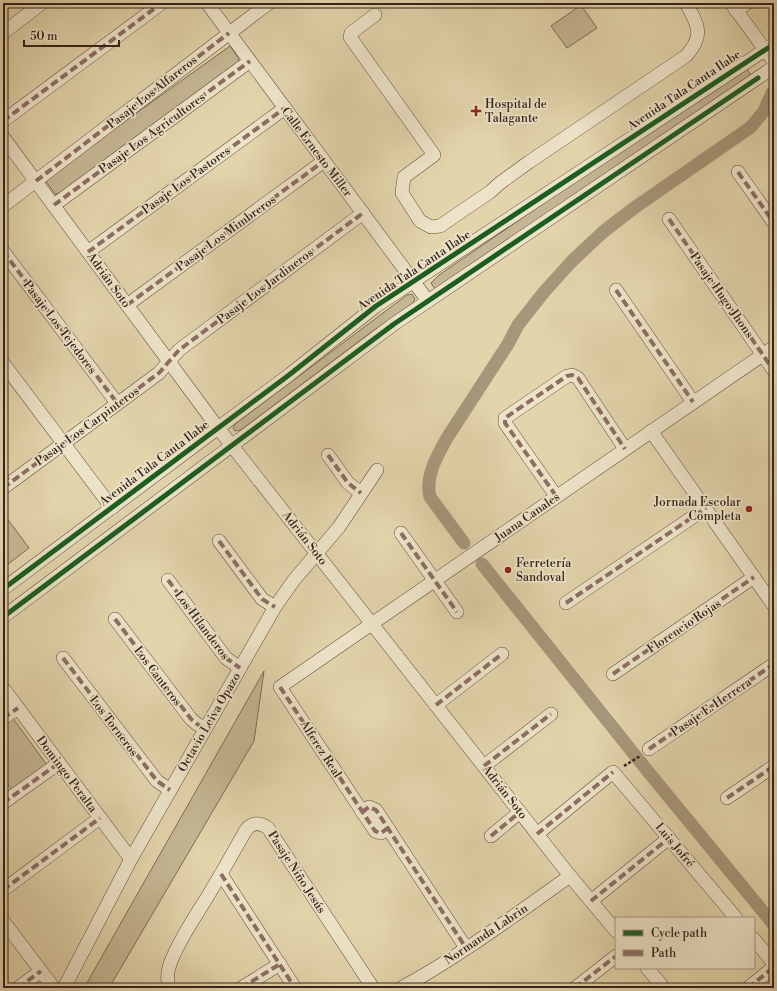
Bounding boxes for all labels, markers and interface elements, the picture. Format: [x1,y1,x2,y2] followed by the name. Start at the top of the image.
[24,22,119,48] scale bar
[30,29,58,44] text: 50 m
[624,47,744,134] street label: Avenida Tala Canta Ilabe
[104,53,200,132] street label: Pasaje Los Alfareros
[96,90,208,177] street label: Pasaje Los Agricultores
[485,97,547,126] place label: Hospital de Talagante
[278,104,355,200] street label: Calle Ernesto Miller
[470,105,482,117] marker: Hospital de Talagante
[139,143,234,218] street label: Pasaje Los Pastores
[173,192,279,275] street label: Pasaje Los Mimbreros
[354,227,474,314] street label: Avenida Tala Canta Ilabe
[214,245,317,328] street label: Pasaje Los Jardineros
[83,249,134,311] street label: Adrián Soto
[686,250,757,341] street label: Pasaje Hugo Jhons
[20,278,100,377] street label: Pasaje Los Tejedores
[32,384,142,469] street label: Pasaje Los Carpinteros
[96,417,212,510] street label: Avenida Tala Canta Ilabe
[491,489,563,546] street label: Juana Canales
[653,495,742,524] place label: Jornada Escolar Completa
[744,504,754,514] marker: Jornada Escolar Completa
[278,508,330,568] street label: Adrián Soto
[516,556,572,585] place label: Ferretería Sandoval
[503,565,513,575] marker: Ferretería Sandoval
[171,588,232,663] street label: Los Hilanderos
[644,596,724,657] street label: Florencio Rojas
[130,643,185,709] street label: Los Canteros
[175,670,244,775] street label: Octavio Leiva Opazo
[668,674,755,740] street label: Pasaje E. Herrera
[86,693,141,760] street label: Los Torneros
[296,717,345,781] street label: Alferez Real
[33,733,101,816] street label: Domingo Peralta
[478,762,530,822] street label: Adrián Soto
[652,820,698,871] street label: Luis Jofré
[264,828,329,916] street label: Pasaje Niño Jesús
[442,901,531,968] street label: Normanda Labrin
[615,917,755,969] legend
[651,926,707,941] text: Cycle path
[651,946,676,961] text: Path

